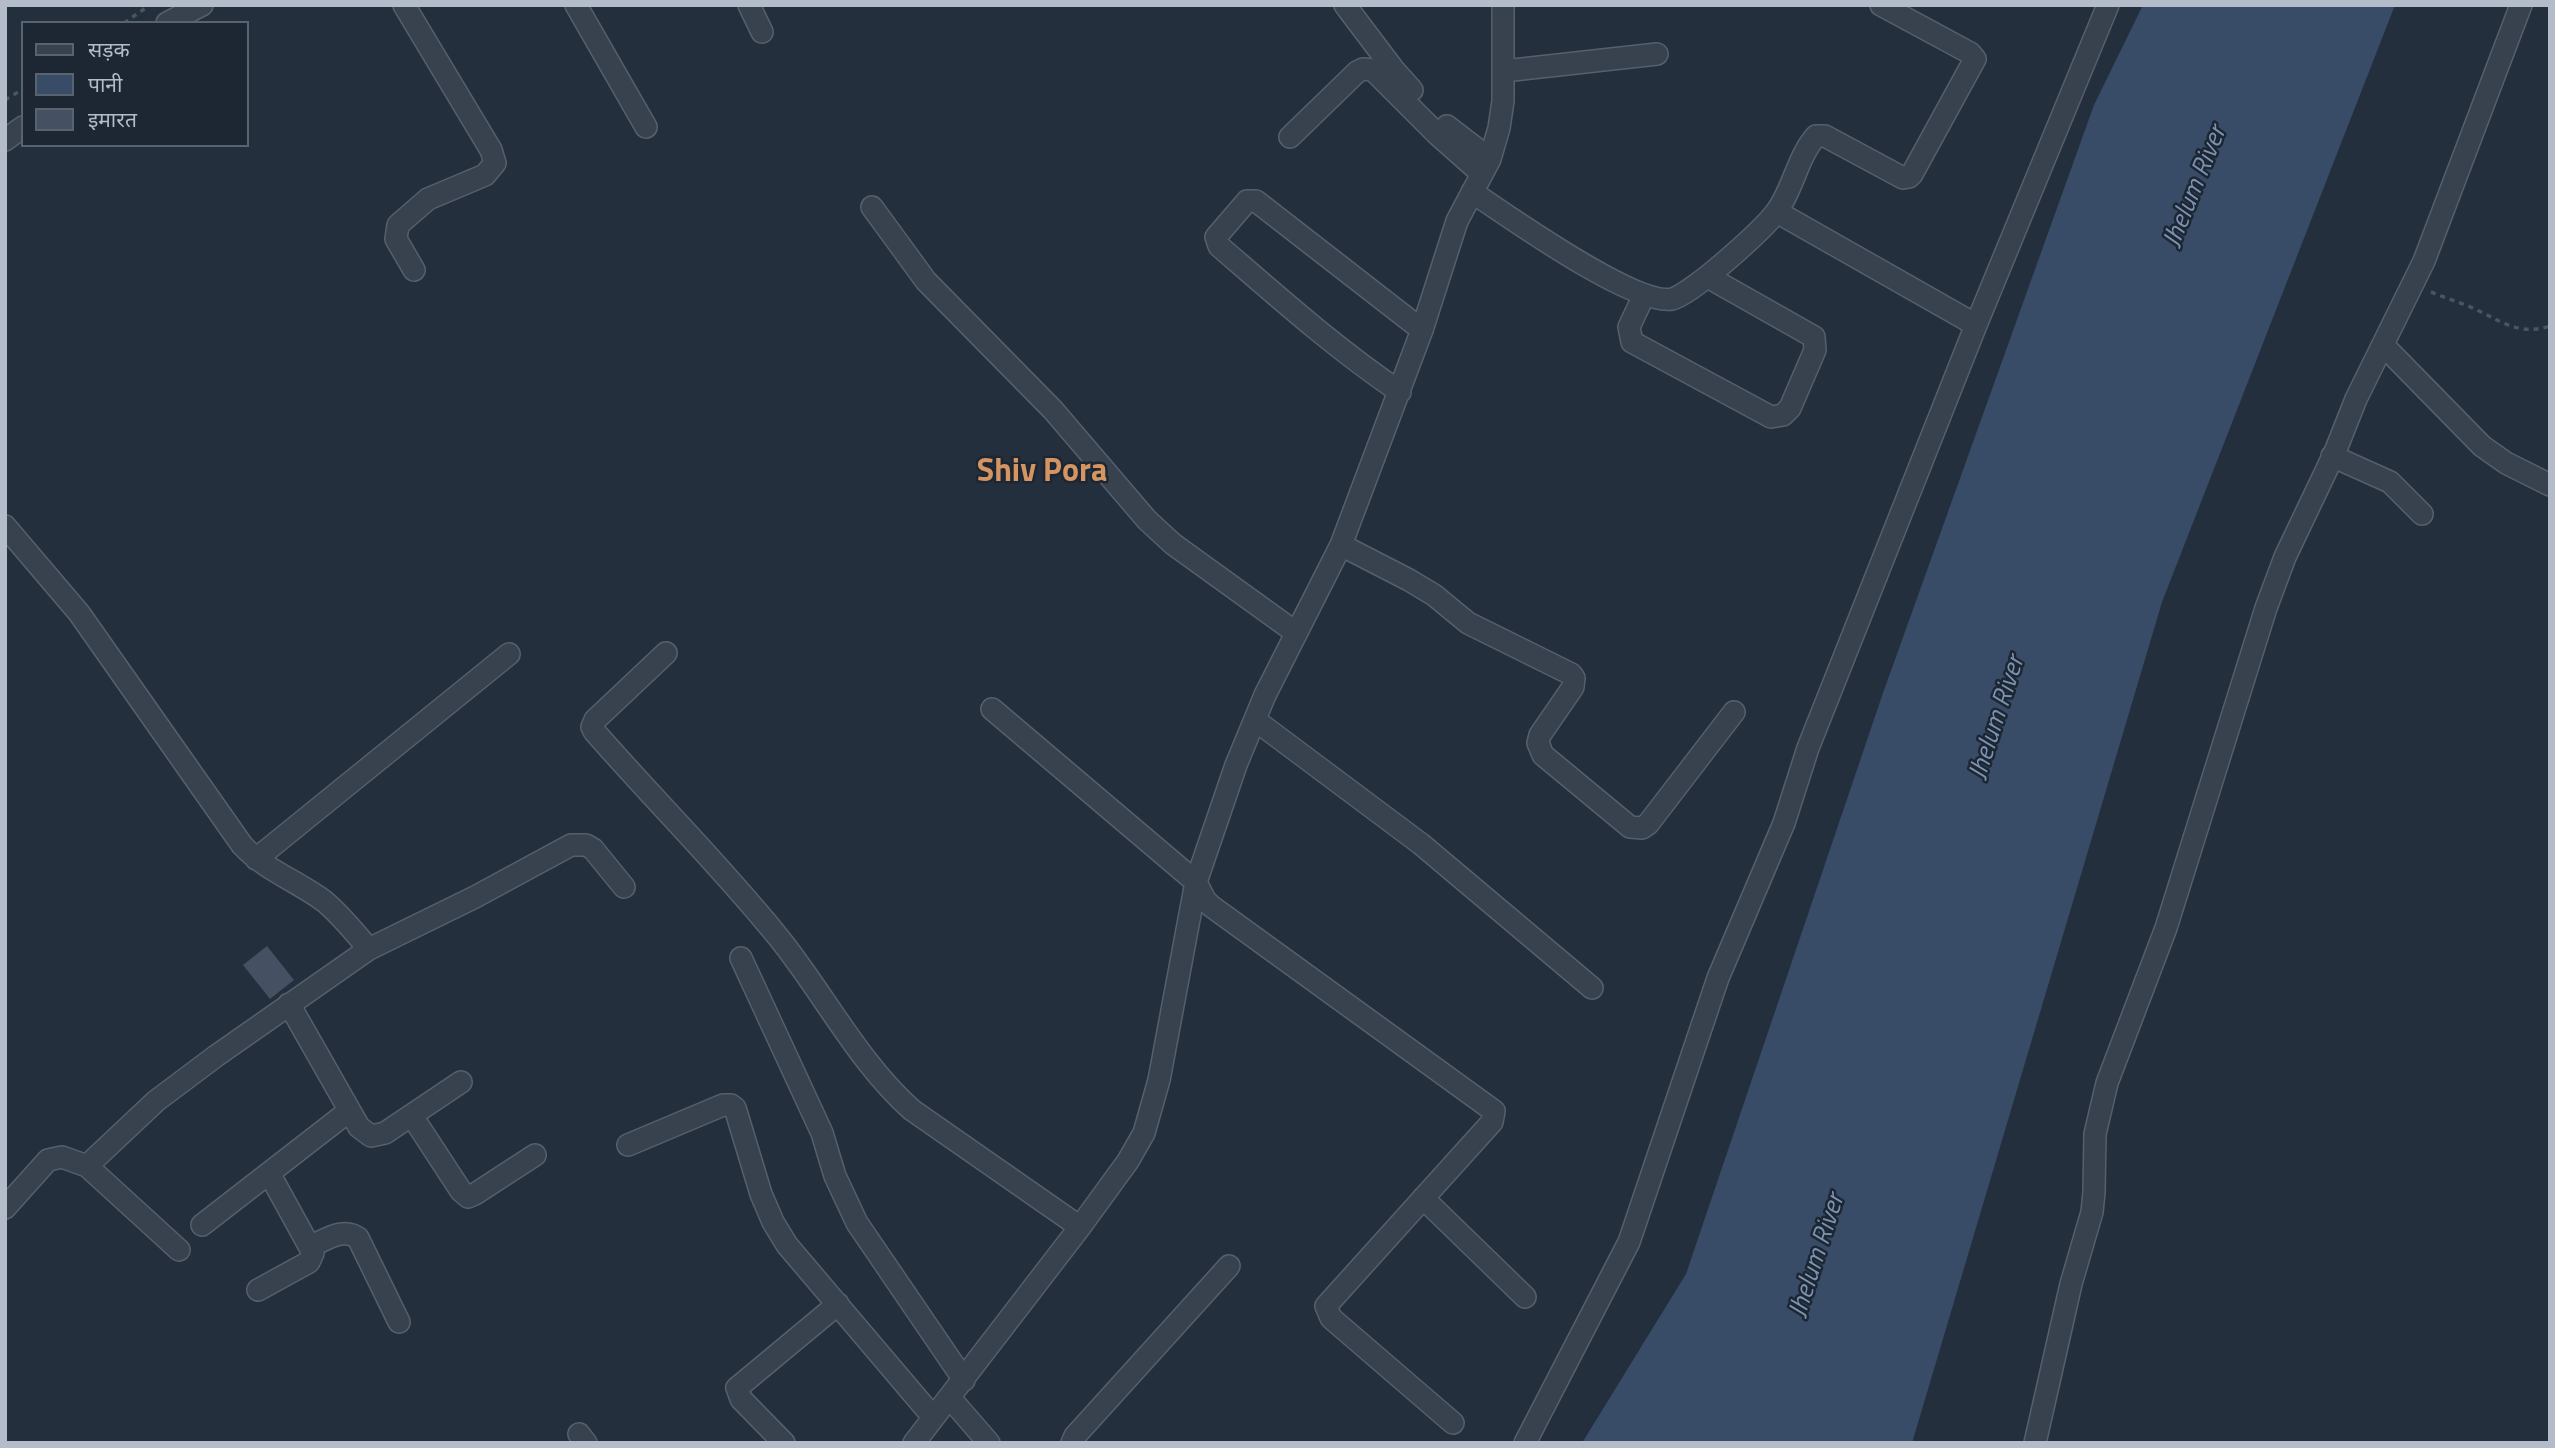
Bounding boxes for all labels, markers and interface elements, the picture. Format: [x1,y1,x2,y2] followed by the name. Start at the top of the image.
[21,21,248,147] legend
[88,33,130,65] text: सड़क
[88,68,122,100] text: पानी
[88,103,137,135] text: इमारत
[2158,122,2234,252] water label: Jhelum River
[977,454,1107,492] district label: Shiv Pora
[1963,652,2033,784] water label: Jhelum River
[1783,1190,1853,1322] water label: Jhelum River

